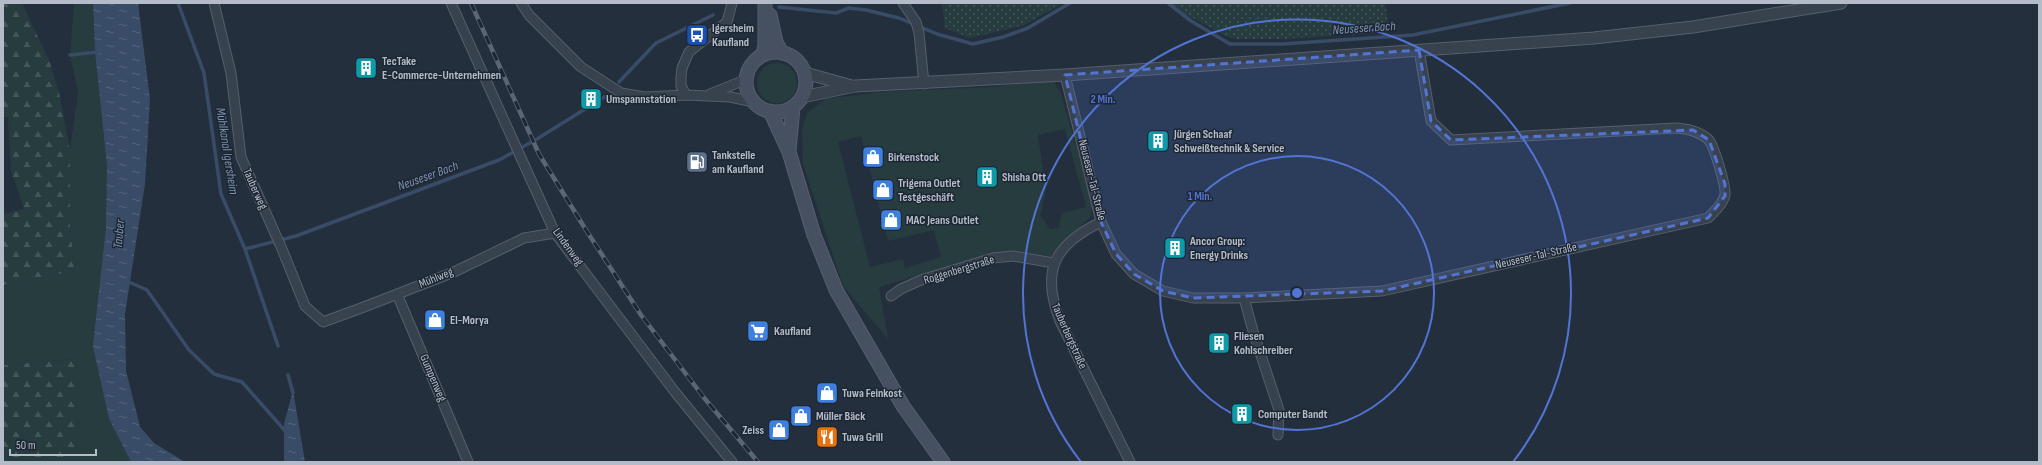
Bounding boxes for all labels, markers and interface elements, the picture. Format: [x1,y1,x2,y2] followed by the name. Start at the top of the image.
[1332,18,1397,38] water label: Neuseser Bach
[712,21,754,50] place label: Igersheim Kaufland
[684,22,710,48] bus stop icon: Igersheim Kaufland
[382,54,501,83] place label: TecTake E-Commerce-Unternehmen
[353,55,379,81] building icon: TecTake E-Commerce-Unternehmen
[578,86,604,112] building icon: Umspannstation
[606,92,676,107] place label: Umspannstation
[1090,92,1116,107] text: 2 Min.
[212,106,242,196] water label: Mühlkanal Igersheim
[1173,127,1284,156] place label: Jürgen Schaaf Schweißtechnik & Service
[1145,128,1171,154] building icon: Jürgen Schaaf Schweißtechnik & Service
[1075,138,1109,222] street label: Neuseser-Tal-Straße
[860,144,886,170] shop icon: Birkenstock
[712,148,764,177] place label: Tankstelle am Kaufland
[684,149,710,175] fuel station icon: Tankstelle am Kaufland
[888,150,939,165] place label: Birkenstock
[396,157,461,194] water label: Neuseser Bach
[974,164,1000,190] building icon: Shisha Ott
[239,166,271,212] street label: Tauberweg
[1002,170,1046,185] place label: Shisha Ott
[898,176,961,205] place label: Trigema Outlet Testgeschäft
[870,177,896,203] shop icon: Trigema Outlet Testgeschäft
[1188,189,1213,204] text: 1 Min.
[878,207,904,233] shop icon: MAC Jeans Outlet
[906,213,979,228] place label: MAC Jeans Outlet
[110,218,128,249] water label: Tauber
[549,225,587,269] street label: Lindenweg
[1189,234,1248,263] place label: Ancor Group: Energy Drinks
[1162,235,1188,261] building icon: Ancor Group: Energy Drinks
[1494,239,1578,273] street label: Neuseser-Tal-Straße
[922,252,996,288] street label: Roggenbergstraße
[417,264,456,292] street label: Mühlweg
[1290,286,1304,300] centre of rings
[1048,301,1090,371] street label: Tauberbergstraße
[422,307,448,333] shop icon: El-Morya
[450,313,489,328] place label: El-Morya
[745,318,771,344] supermarket icon: Kaufland
[774,324,811,339] place label: Kaufland
[1234,329,1293,358] place label: Fliesen Kohlschreiber
[1206,330,1232,356] building icon: Fliesen Kohlschreiber
[416,352,450,404] street label: Gumpenweg
[814,380,840,406] shop icon: Tuwa Feinkost
[842,386,902,401] place label: Tuwa Feinkost
[1229,401,1255,427] building icon: Computer Bandt
[788,403,814,429] shop icon: Müller Bäck
[1258,407,1328,422] place label: Computer Bandt
[816,409,865,424] place label: Müller Bäck
[766,417,792,443] shop icon: Zeiss
[742,423,764,438] place label: Zeiss
[814,424,840,450] restaurant icon: Tuwa Grill
[842,430,883,445] place label: Tuwa Grill
[10,431,96,457] scale bar
[16,438,36,453] text: 50 m

